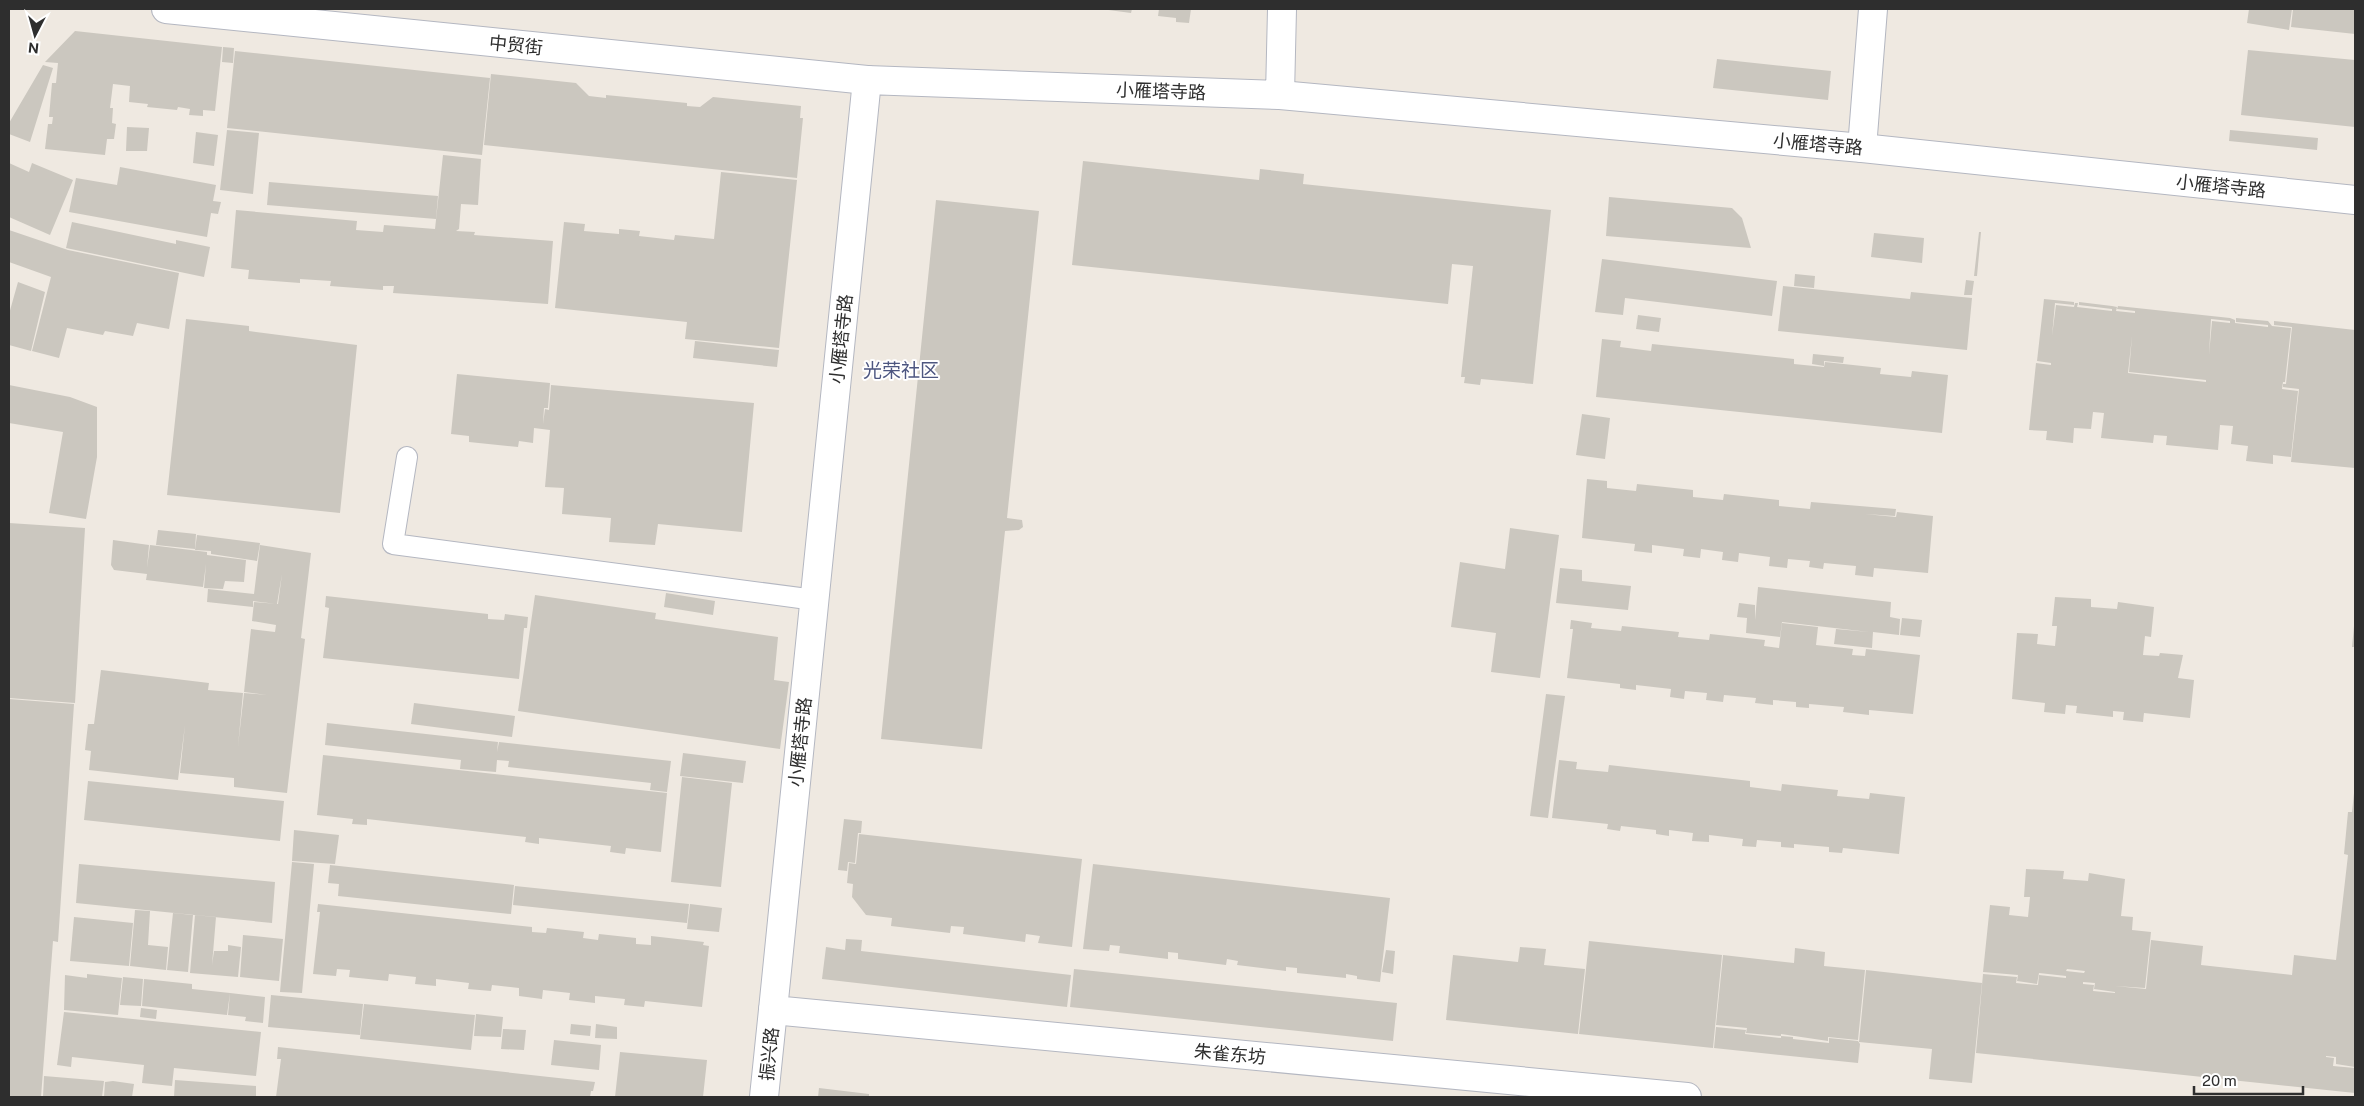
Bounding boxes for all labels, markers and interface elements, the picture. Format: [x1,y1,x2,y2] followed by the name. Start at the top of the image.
[10,10,60,60] north arrow
[488,32,544,58] street label: 中贸街
[27,39,40,56] text: N
[1116,79,1206,103] street label: 小雁塔寺路
[1772,130,1864,158] street label: 小雁塔寺路
[2175,171,2267,201] street label: 小雁塔寺路
[826,293,856,385] street label: 小雁塔寺路
[863,359,939,381] district label: 光荣社区
[785,696,815,788] street label: 小雁塔寺路
[756,1026,782,1082] street label: 振兴路
[1193,1040,1267,1068] street label: 朱雀东坊
[2194,1064,2303,1096] scale bar
[2202,1072,2237,1089] text: 20 m

